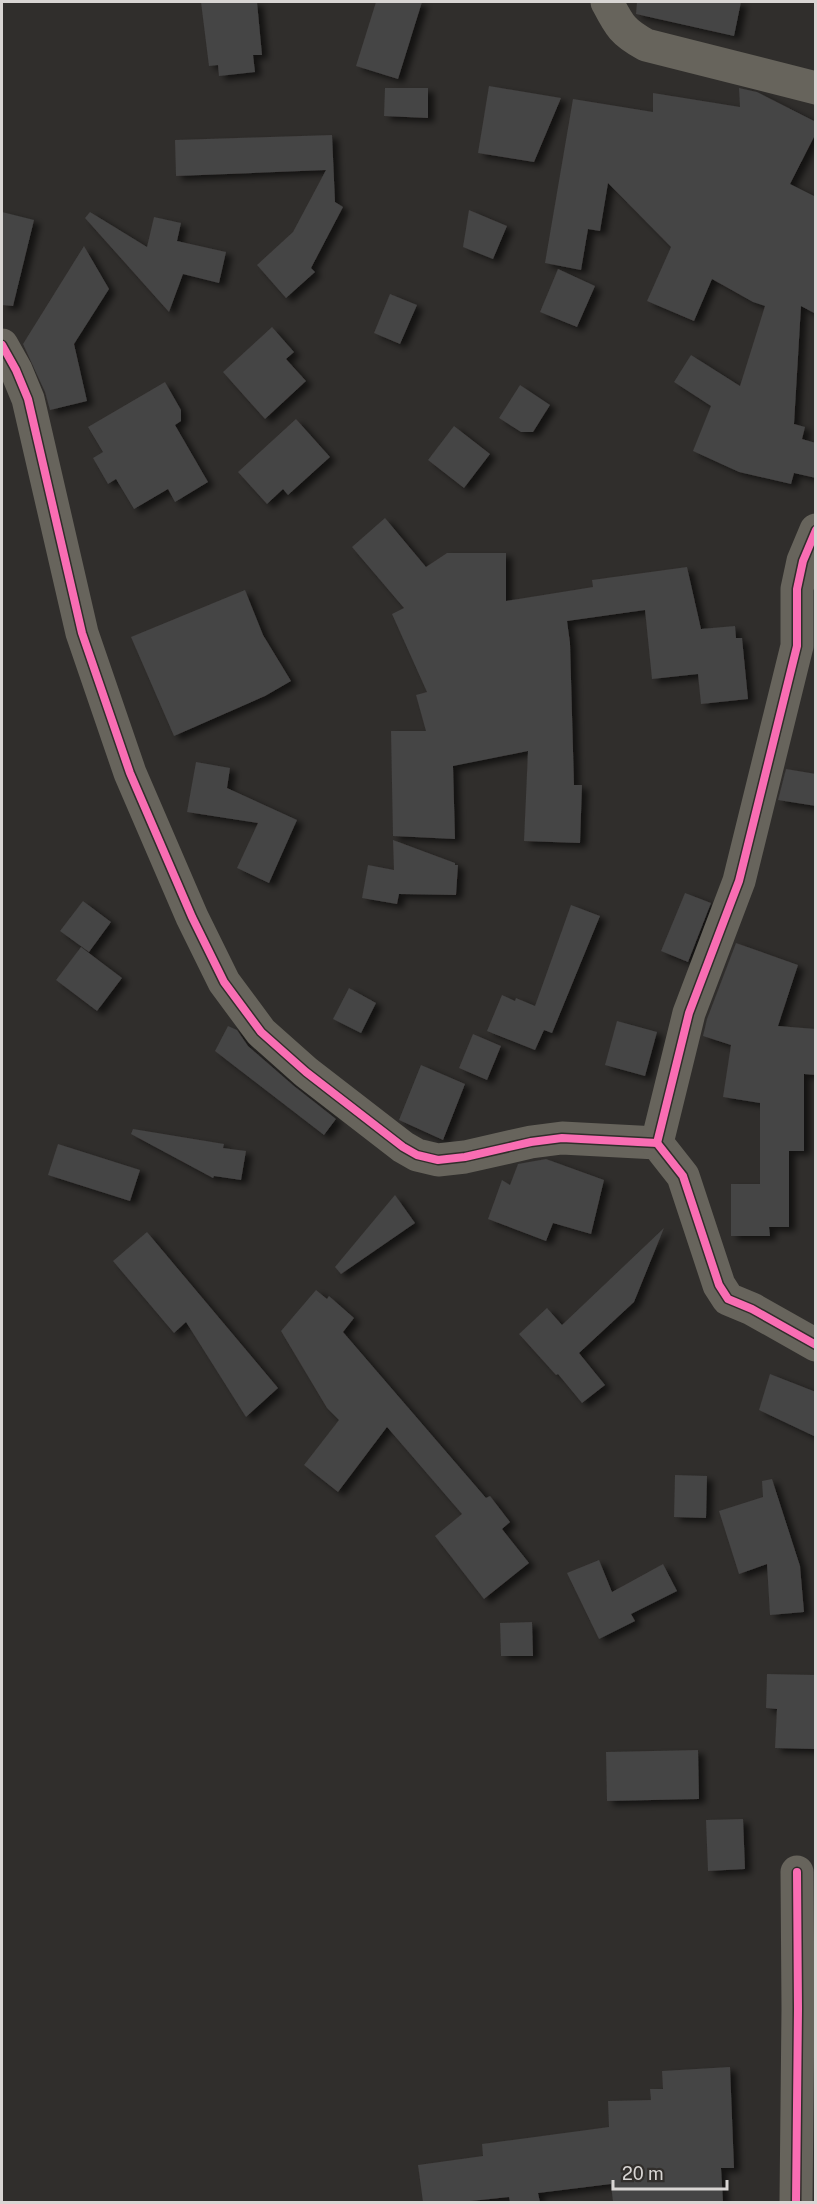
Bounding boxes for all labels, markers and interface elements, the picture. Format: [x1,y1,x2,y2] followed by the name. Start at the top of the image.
[613,2153,727,2191] scale bar
[622,2163,664,2184] text: 20 m

